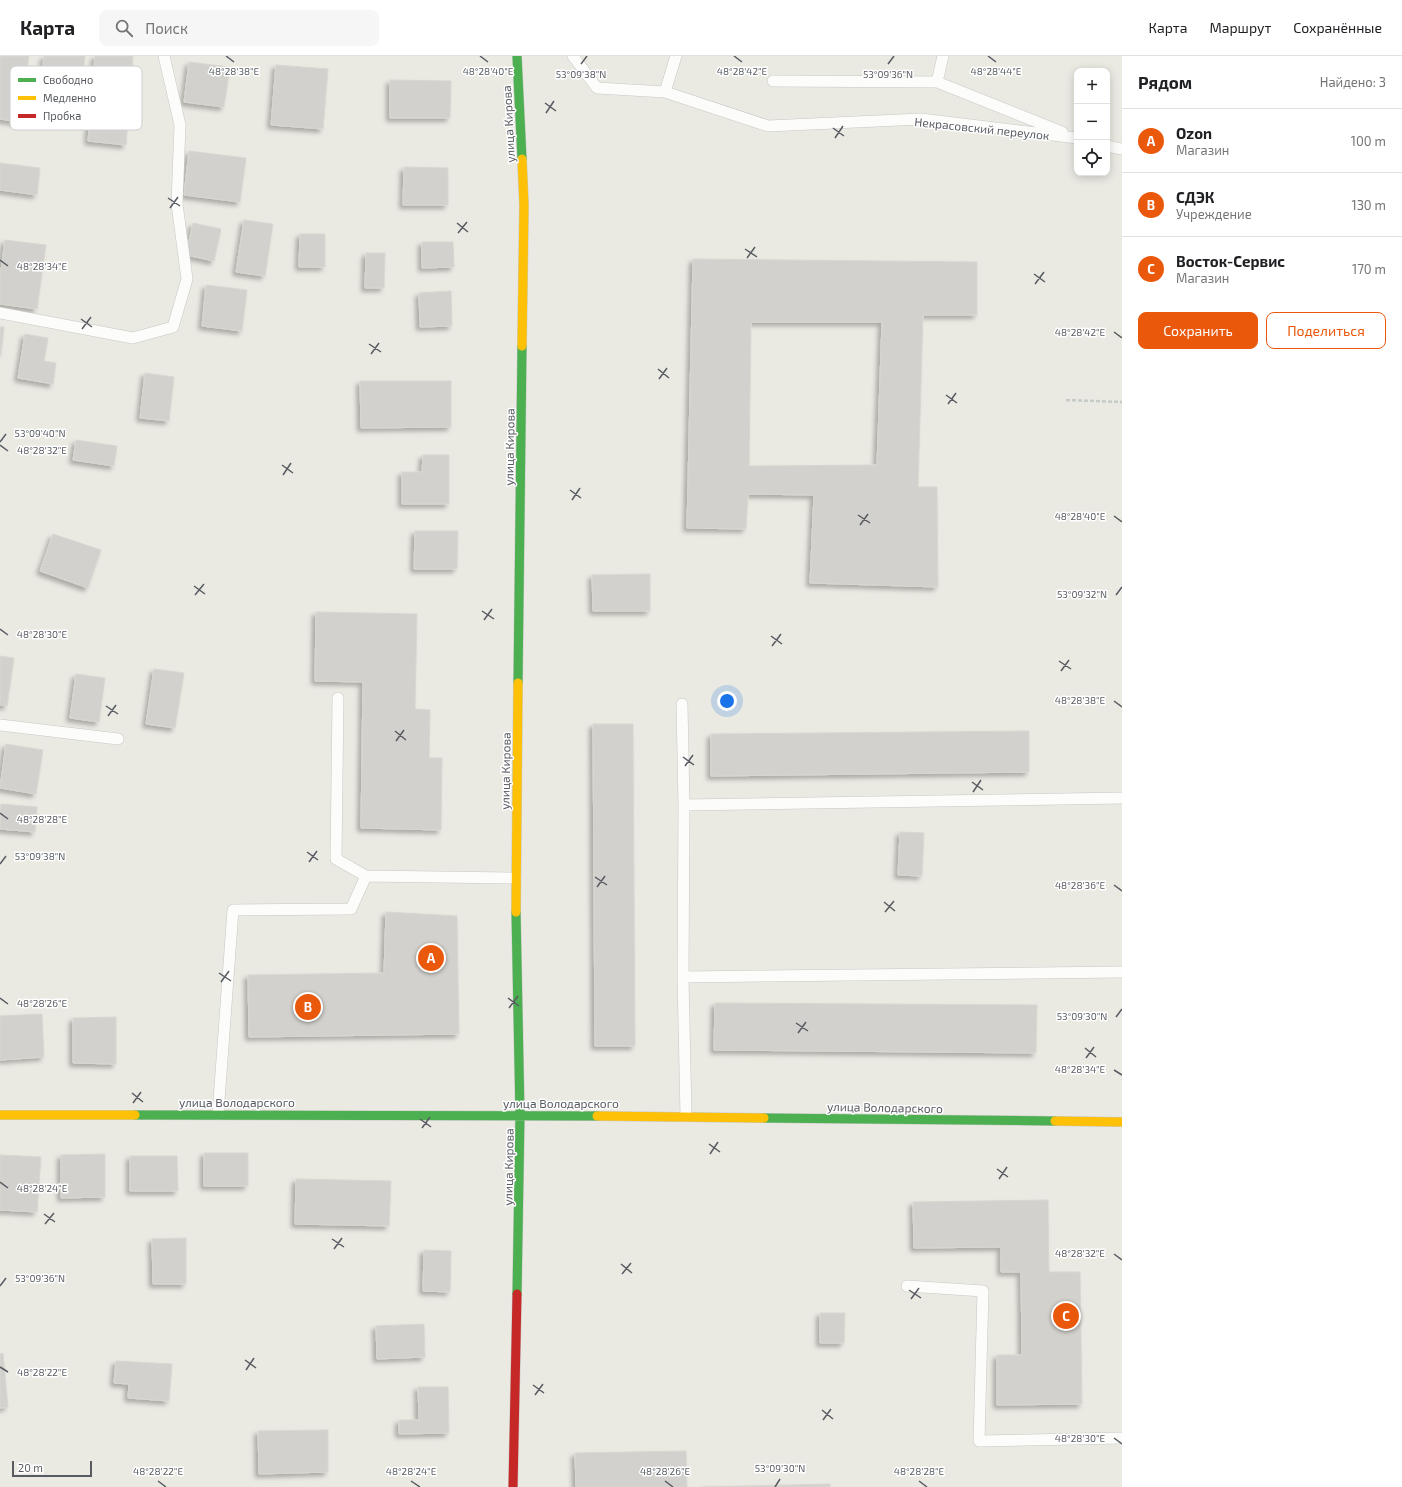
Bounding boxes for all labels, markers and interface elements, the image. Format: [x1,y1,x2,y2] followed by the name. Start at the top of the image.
[99,10,379,46] search box
[20,16,75,39] text: Карта
[113,17,135,39] icon: search
[145,19,188,37] text: Поиск
[1149,19,1187,36] text: Карта
[1209,19,1271,36] text: Маршрут
[1293,19,1382,36] text: Сохранённые
[209,65,260,77] text: 48°28'38"E
[463,65,514,77] text: 48°28'40"E
[717,65,768,77] text: 48°28'42"E
[971,65,1022,77] text: 48°28'44"E
[10,66,142,130] legend
[556,68,606,80] text: 53°09'38"N
[863,68,913,80] text: 53°09'36"N
[1074,68,1110,176] map controls
[1074,68,1110,104] button: +
[1138,72,1192,92] text: Рядом
[43,73,93,86] text: Свободно
[1320,74,1386,90] text: Найдено: 3
[499,85,518,163] street label: улица Кирова
[43,91,96,104] text: Медленно
[1074,104,1110,140] button: −
[43,109,81,122] text: Пробка
[914,114,1051,143] street label: Некрасовский переулок
[1176,124,1212,142] text: Ozon
[1147,133,1155,149] text: A
[1351,133,1386,149] text: 100 m
[1074,140,1110,176] button: locate
[1176,142,1229,158] text: Магазин
[1176,188,1214,206] text: СДЭК
[1147,197,1155,213] text: B
[1351,197,1386,213] text: 130 m
[1176,206,1252,222] text: Учреждение
[1176,252,1285,270] text: Восток-Сервис
[17,260,68,272] text: 48°28'34"E
[1147,261,1155,277] text: C
[1352,261,1386,277] text: 170 m
[1176,270,1229,286] text: Магазин
[1138,312,1258,349] button: Сохранить
[1266,312,1386,349] button: Поделиться
[1055,326,1106,338] text: 48°28'42"E
[501,408,518,486] street label: улица Кирова
[15,427,65,439] text: 53°09'40"N
[17,444,67,456] text: 48°28'32"E
[1055,510,1106,522] text: 48°28'40"E
[1057,588,1107,600] text: 53°09'32"N
[17,628,68,640] text: 48°28'30"E
[717,691,737,711] your location
[1055,694,1106,706] text: 48°28'38"E
[497,732,514,810] street label: улица Кирова
[17,813,68,825] text: 48°28'28"E
[15,850,65,862] text: 53°09'38"N
[1055,879,1105,891] text: 48°28'36"E
[418,943,444,973] pin: A
[295,992,321,1022] pin: B
[17,997,67,1009] text: 48°28'26"E
[1057,1010,1107,1022] text: 53°09'30"N
[1055,1063,1106,1075] text: 48°28'34"E
[179,1095,295,1110] street label: улица Володарского
[503,1096,619,1111] street label: улица Володарского
[827,1099,943,1116] street label: улица Володарского
[500,1128,517,1206] street label: улица Кирова
[17,1182,68,1194] text: 48°28'24"E
[1055,1247,1105,1259] text: 48°28'32"E
[15,1272,65,1284] text: 53°09'36"N
[1053,1301,1079,1331] pin: C
[17,1366,67,1378] text: 48°28'22"E
[1055,1432,1106,1444] text: 48°28'30"E
[12,1459,92,1478] scale bar
[18,1461,43,1474] text: 20 m
[755,1462,805,1474] text: 53°09'30"N
[133,1465,183,1477] text: 48°28'22"E
[386,1465,437,1477] text: 48°28'24"E
[640,1465,690,1477] text: 48°28'26"E
[894,1465,945,1477] text: 48°28'28"E

